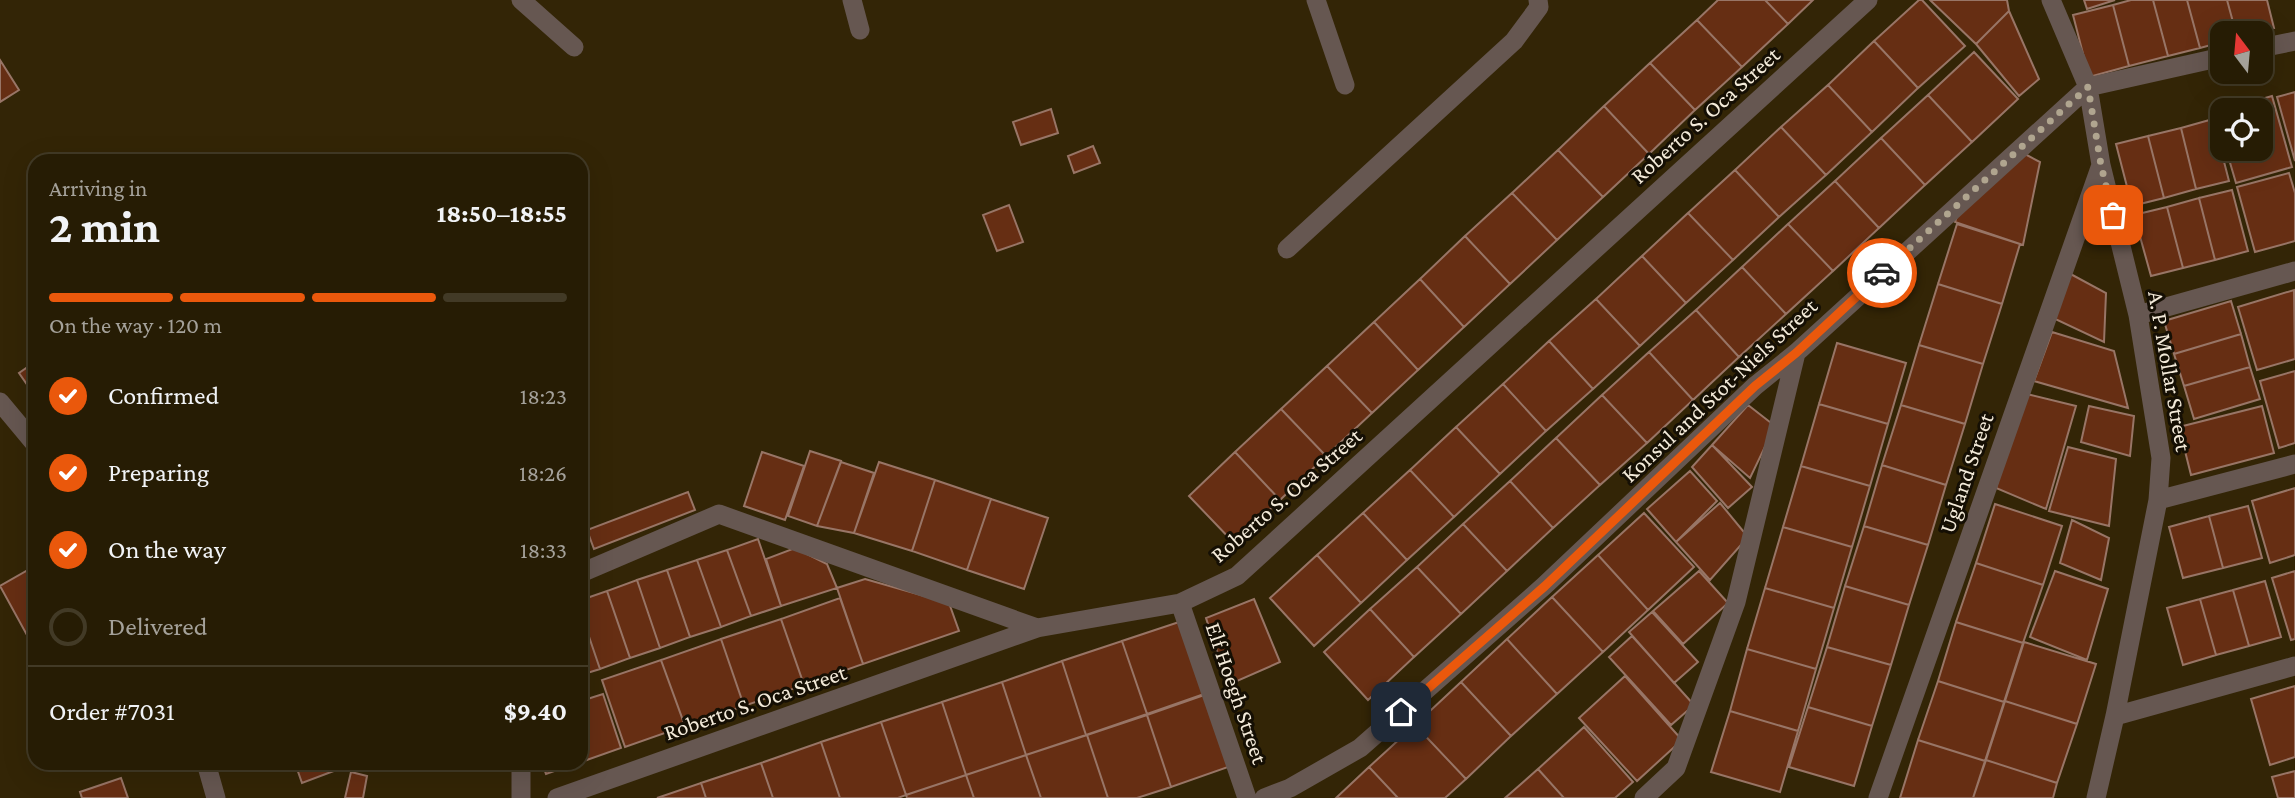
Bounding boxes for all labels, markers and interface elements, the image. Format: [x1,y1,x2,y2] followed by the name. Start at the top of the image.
[2210,21,2273,84] north arrow
[2210,21,2273,161] map controls
[1625,41,1785,189] street label: Roberto S. Oca Street
[2210,98,2273,161] button: locate
[49,175,147,201] text: Arriving in
[2083,185,2143,245] pin
[2094,196,2132,234] icon: bag
[436,199,567,228] text: 18:50–18:55
[49,201,160,252] text: 2 min
[1847,238,1917,308] courier
[1863,254,1901,292] icon: car
[2143,289,2197,454] street label: A. P. Mollar Street
[1616,292,1822,487] street label: Konsul and Stot-Niels Street
[49,312,222,338] text: On the way · 120 m
[49,377,87,415] icon: check
[108,381,219,410] text: Confirmed
[520,383,567,409] text: 18:23
[1933,409,1999,536] street label: Ugland Street
[1205,422,1367,568] street label: Roberto S. Oca Street
[49,454,87,492] icon: check
[108,458,209,487] text: Preparing
[519,460,567,486] text: 18:26
[49,531,87,569] icon: check
[108,535,226,564] text: On the way
[520,537,567,563] text: 18:33
[108,612,207,641] text: Delivered
[1201,619,1273,768] street label: Elf Hoegh Street
[660,658,850,745] street label: Roberto S. Oca Street
[1371,682,1431,742] pin
[1382,693,1420,731] icon: home
[49,697,175,726] text: Order #7031
[504,697,567,726] text: $9.40

